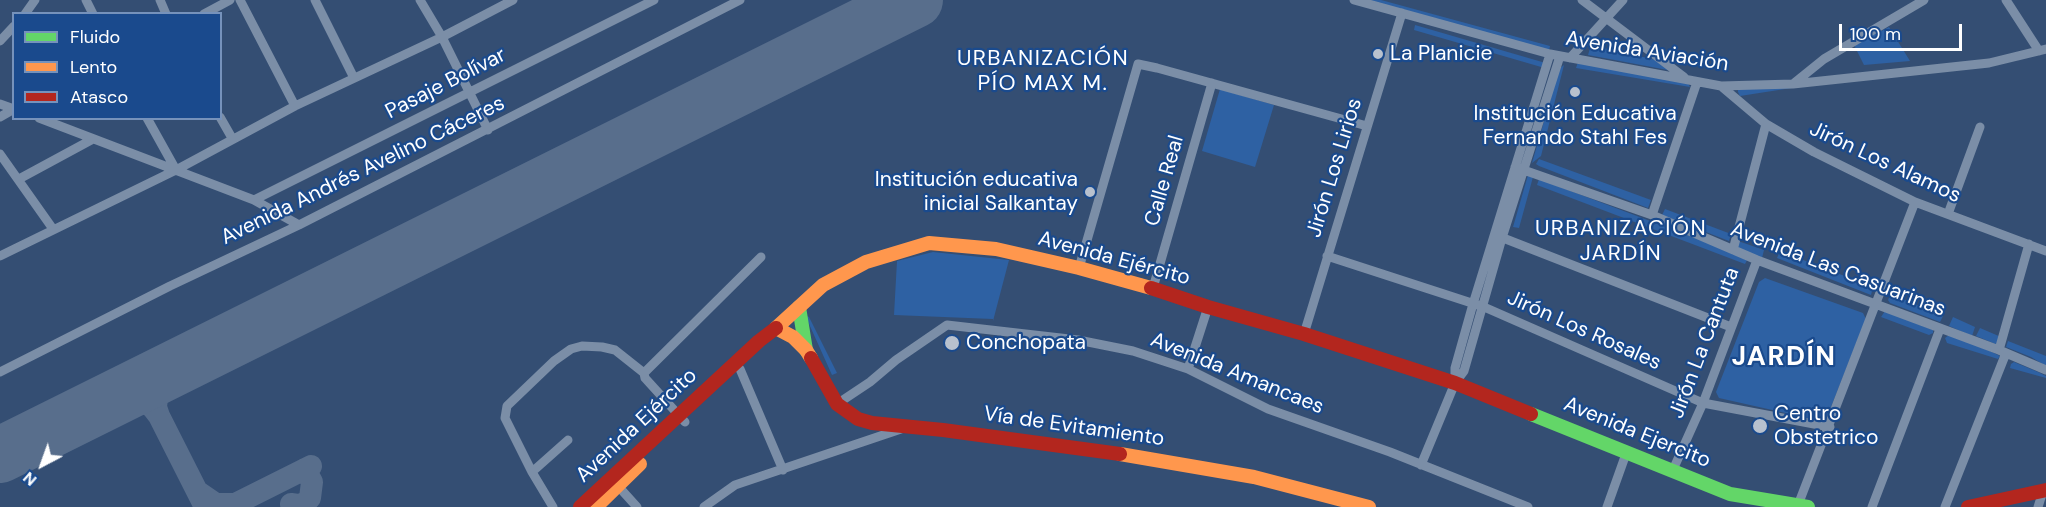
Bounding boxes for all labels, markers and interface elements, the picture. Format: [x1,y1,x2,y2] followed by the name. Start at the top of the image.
[12,12,222,120] legend
[1842,12,1965,50] scale bar
[1850,22,1901,46] text: 100 m
[70,25,120,49] text: Fluido
[1564,27,1730,77] street label: Avenida Aviación
[1390,41,1492,67] place label: La Planicie
[382,43,510,125] street label: Pasaje Bolívar
[957,46,1129,98] district label: URBANIZACIÓN PÍO MAX M.
[1371,47,1385,61] marker: La Planicie
[70,55,117,79] text: Lento
[70,85,128,109] text: Atasco
[1568,85,1582,99] marker: Institución Educativa Fernando Stahl Fes
[217,91,509,251] street label: Avenida Andrés Avelino Cáceres
[1302,95,1368,241] street label: Jirón Los Lirios
[1473,101,1677,151] place label: Institución Educativa Fernando Stahl Fes
[1805,117,1965,209] street label: Jirón Los Alamos
[1140,133,1190,229] street label: Calle Real
[875,167,1078,217] place label: Institución educativa inicial Salkantay
[1083,185,1097,199] marker: Institución educativa inicial Salkantay
[1535,216,1707,268] district label: URBANIZACIÓN JARDÍN
[1727,217,1949,323] street label: Avenida Las Casuarinas
[1035,227,1193,291] street label: Avenida Ejército
[1665,264,1745,422] street label: Jirón La Cantuta
[1503,286,1665,376] street label: Jirón Los Rosales
[1147,328,1327,420] street label: Avenida Amancaes
[966,330,1086,356] place label: Conchopata
[943,334,961,352] marker: Conchopata
[1731,342,1837,374] district label: JARDÍN
[571,363,703,489] street label: Avenida Ejército
[1560,392,1714,474] street label: Avenida Ejercito
[1774,401,1878,451] place label: Centro Obstetrico
[982,402,1166,452] street label: Vía de Evitamiento
[1751,417,1769,435] marker: Centro Obstetrico
[12,435,72,495] north arrow
[19,467,41,491] text: N

